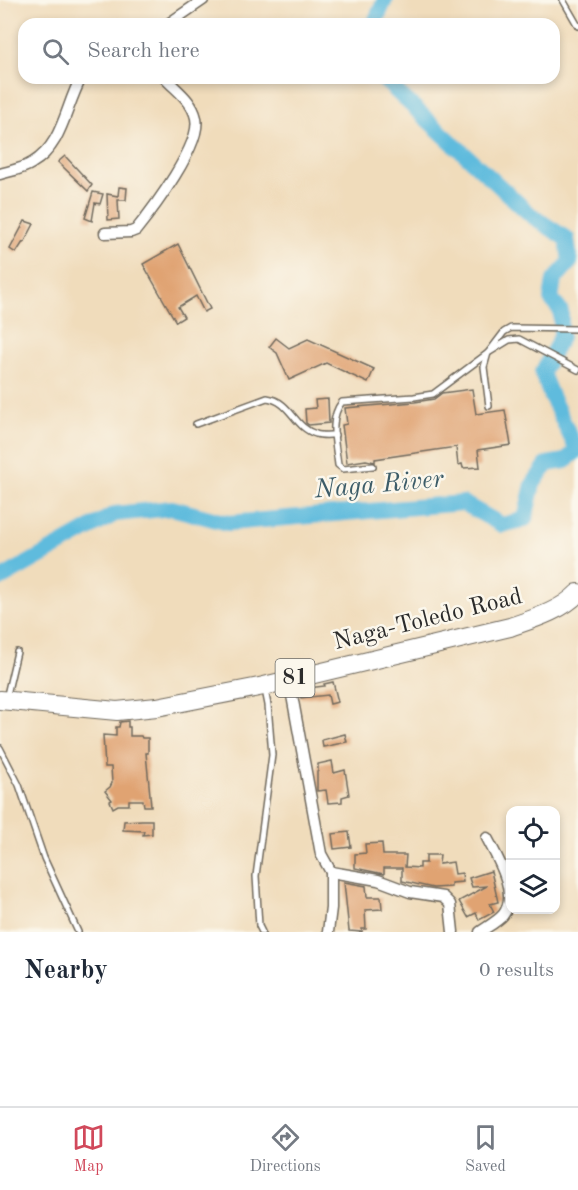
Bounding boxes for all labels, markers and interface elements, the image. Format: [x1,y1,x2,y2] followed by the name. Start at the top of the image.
[18,18,560,84] search box
[39,35,72,68] icon: search
[87,40,200,62] text: Search here
[312,466,446,504] water label: Naga River
[331,585,525,655] street label: Naga-Toledo Road
[276,659,314,697] road number: 81
[506,806,560,914] map controls
[506,806,560,860] button: locate
[506,860,560,914] button: layers
[24,958,108,984] text: Nearby
[479,961,554,981] text: 0 results
[72,1121,105,1177] tab: Map
[250,1121,321,1177] tab: Directions
[465,1121,506,1177] tab: Saved

